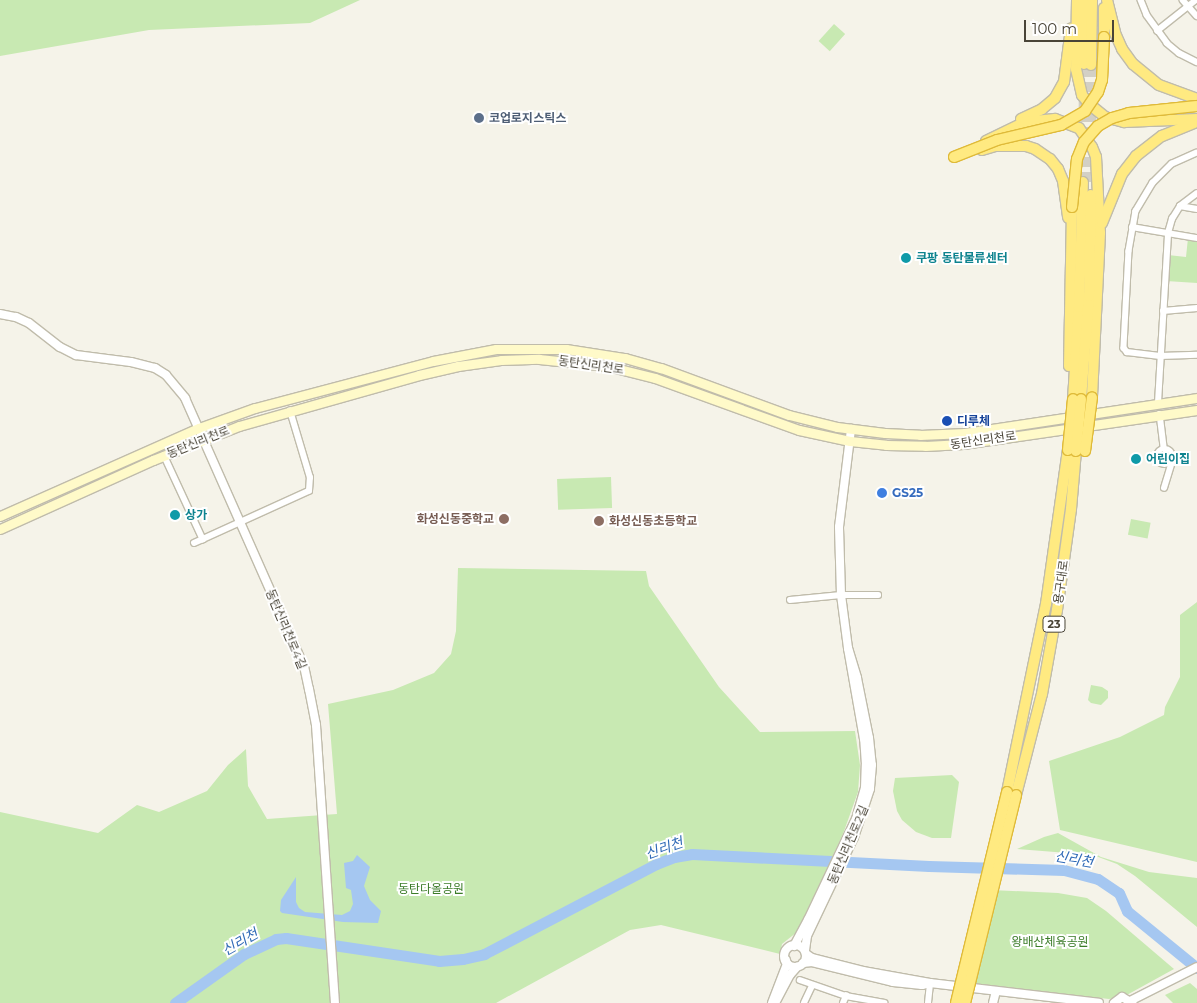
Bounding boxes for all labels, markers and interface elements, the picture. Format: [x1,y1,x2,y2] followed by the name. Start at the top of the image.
[1027,10,1117,42] scale bar
[1032,19,1077,38] text: 100 m
[489,111,566,125] place label: 코업로지스틱스
[473,112,485,124] marker: 코업로지스틱스
[916,251,1008,265] place label: 쿠팡 동탄물류센터
[900,252,912,264] marker: 쿠팡 동탄물류센터
[557,353,625,377] street label: 동탄신리천로
[957,414,990,428] place label: 디루체
[941,415,953,427] marker: 디루체
[165,423,231,461] street label: 동탄신리천로
[949,428,1017,452] street label: 동탄신리천로
[1146,452,1190,466] place label: 어린이집
[1130,453,1142,465] marker: 어린이집
[892,486,923,500] place label: GS25
[876,487,888,499] marker: GS25
[185,508,207,522] place label: 상가
[169,509,181,521] marker: 상가
[417,512,494,526] place label: 화성신동중학교
[498,513,510,525] marker: 화성신동중학교
[609,514,697,528] place label: 화성신동초등학교
[593,515,605,527] marker: 화성신동초등학교
[1051,559,1071,605] street label: 용구대로
[263,587,309,671] street label: 동탄신리천로4길
[1042,616,1066,632] road number: 23
[825,803,871,887] street label: 동탄신리천로2길
[643,834,685,862] water label: 신리천
[1054,847,1094,871] water label: 신리천
[398,882,464,896] park label: 동탄다올공원
[219,925,261,959] water label: 신리천
[1011,935,1089,949] park label: 왕배산체육공원

